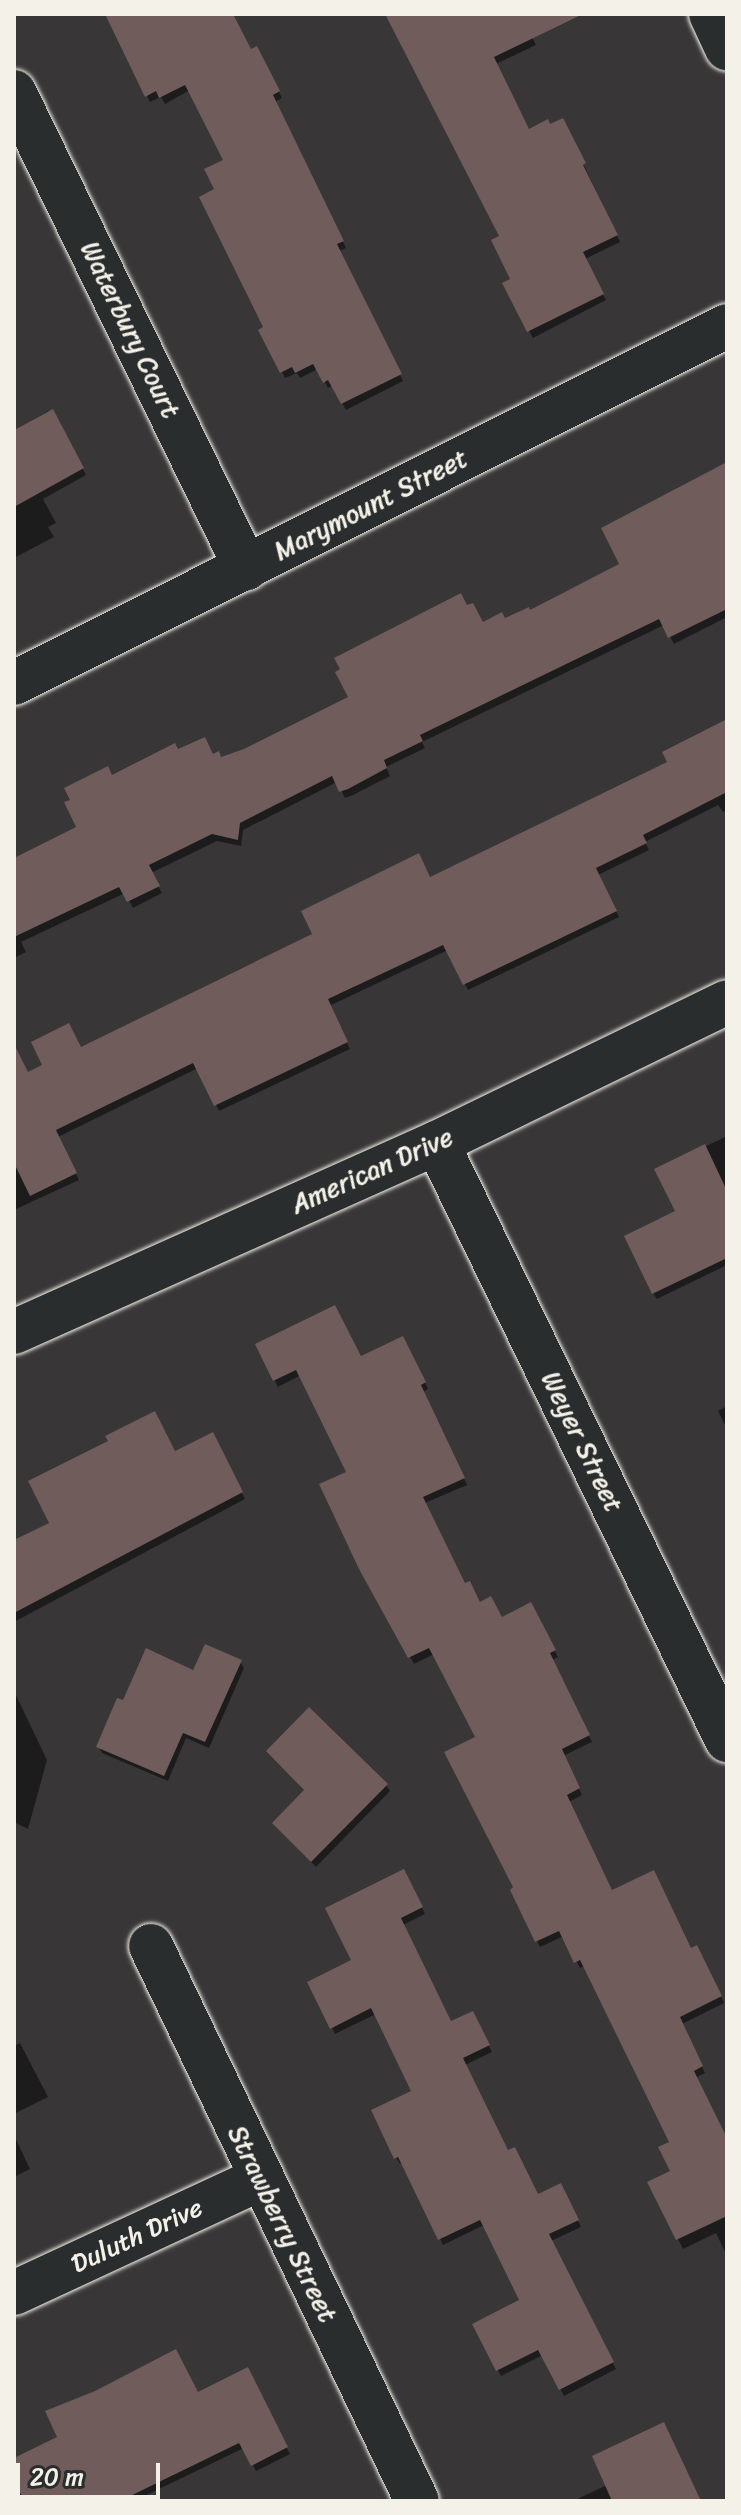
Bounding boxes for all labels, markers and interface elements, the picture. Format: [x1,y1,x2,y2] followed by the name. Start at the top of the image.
[74,237,186,423] street label: Waterbury Court
[269,443,473,567] street label: Marymount Street
[286,1121,458,1221] street label: American Drive
[534,1366,630,1518] street label: Weyer Street
[221,2121,343,2327] street label: Strawberry Street
[66,2192,208,2280] street label: Duluth Drive
[20,2447,164,2497] scale bar
[30,2456,84,2498] text: 20 m

